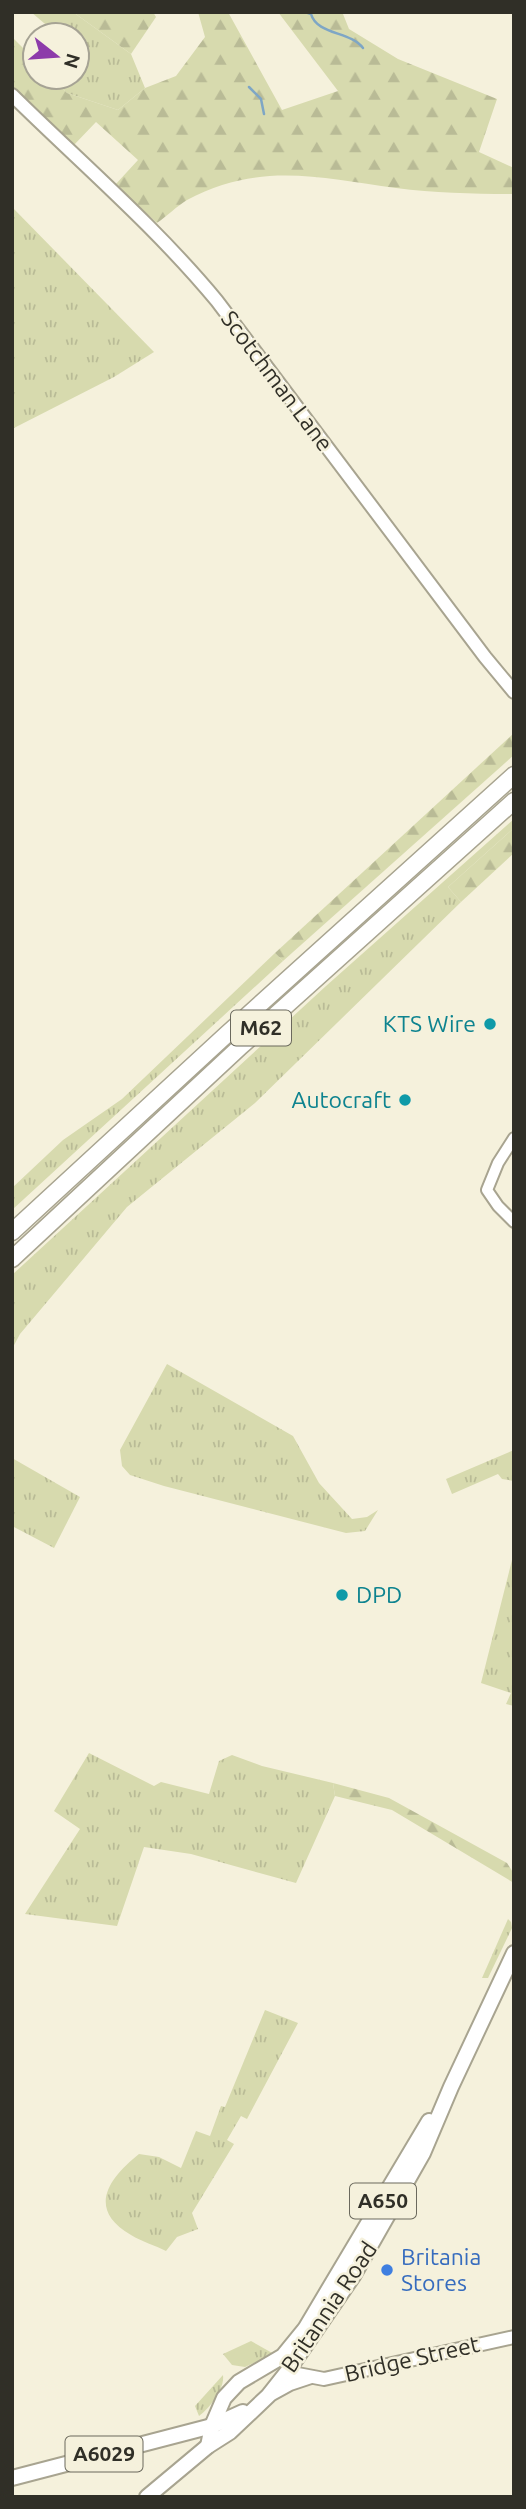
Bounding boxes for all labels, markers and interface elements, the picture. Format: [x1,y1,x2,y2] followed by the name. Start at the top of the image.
[21,21,91,91] north arrow
[60,51,85,71] text: N
[217,306,338,455] street label: Scotchman Lane
[231,1010,291,1046] road number: M62
[383,1011,476,1036] place label: KTS Wire
[482,1016,498,1032] marker: KTS Wire
[291,1087,391,1112] place label: Autocraft
[397,1092,413,1108] marker: Autocraft
[356,1582,402,1607] place label: DPD
[334,1587,350,1603] marker: DPD
[350,2184,416,2218] road number: A650
[276,2237,381,2377] street label: Britannia Road
[401,2244,481,2295] place label: Britania Stores
[379,2262,395,2278] marker: Britania Stores
[342,2331,482,2386] street label: Bridge Street
[66,2436,142,2472] road number: A6029

